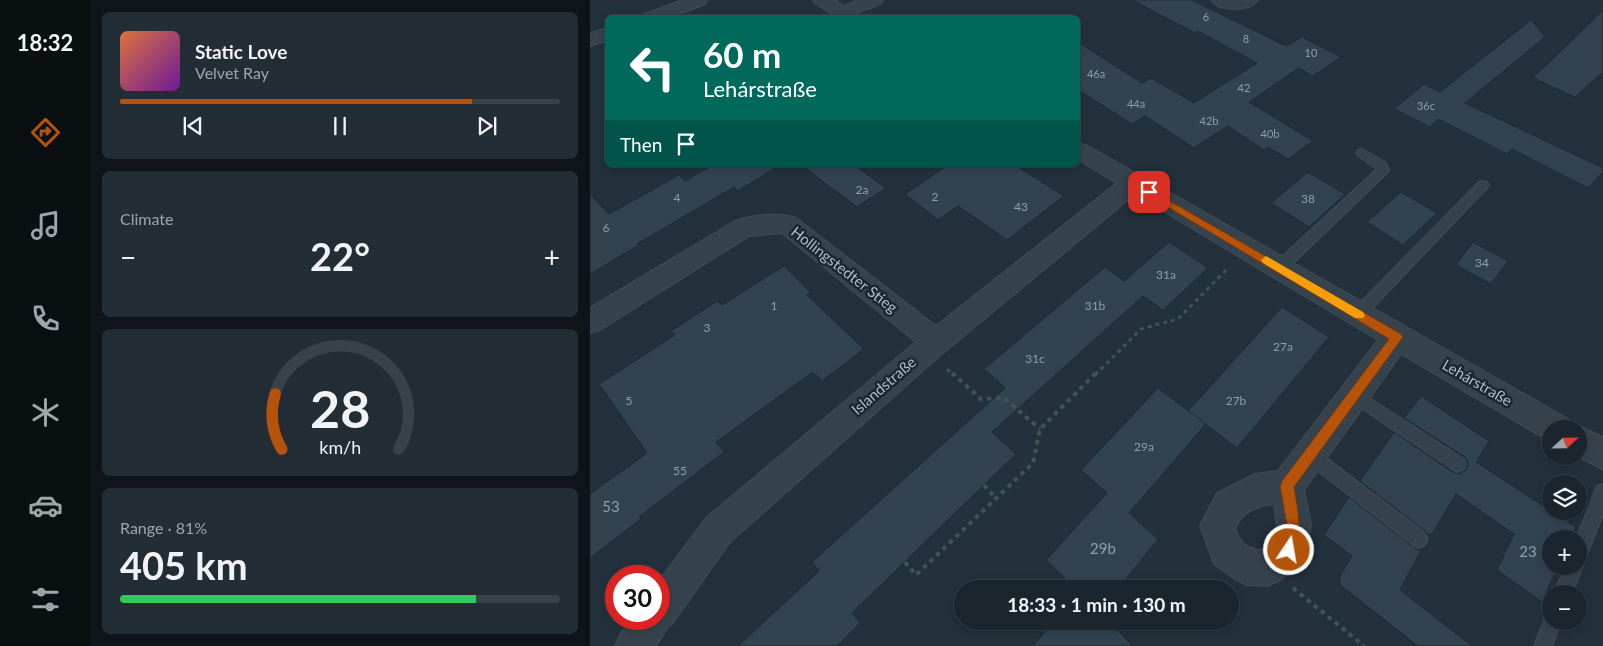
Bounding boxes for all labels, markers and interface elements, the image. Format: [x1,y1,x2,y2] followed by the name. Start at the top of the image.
[1203,10,1209,23] house number: 6
[17,29,73,56] text: 18:32
[1243,32,1249,45] house number: 8
[703,33,781,75] text: 60 m
[620,35,685,100] icon: left
[195,40,287,63] text: Static Love
[1305,46,1318,59] house number: 10
[195,63,269,82] text: Velvet Ray
[1087,67,1105,80] house number: 46a
[703,75,817,102] text: Lehárstraße
[1238,81,1250,94] house number: 42
[1127,97,1145,110] house number: 44a
[1417,99,1435,112] house number: 36c
[179,112,207,140] icon: previous
[326,112,354,140] icon: pause
[473,112,501,140] icon: next
[1200,114,1218,127] house number: 42b
[28,115,63,150] icon: directions
[1261,127,1279,140] house number: 40b
[672,130,700,158] icon: arrive
[620,133,662,156] text: Then
[1128,171,1170,213] pin
[1135,178,1163,206] icon: arrive
[856,182,868,197] house number: 2a
[932,189,939,204] house number: 2
[674,190,681,205] house number: 4
[1301,191,1315,206] house number: 38
[1014,199,1028,214] house number: 43
[28,208,63,243] icon: music
[120,209,173,228] text: Climate
[603,220,610,235] house number: 6
[788,222,901,316] street label: Hollingstedter Stieg
[310,233,370,279] text: 22°
[120,240,136,274] text: −
[544,240,560,274] text: +
[1475,255,1489,270] house number: 34
[1156,267,1176,282] house number: 31a
[771,298,778,313] house number: 1
[1085,298,1106,313] house number: 31b
[28,301,63,336] icon: phone
[704,320,711,335] house number: 3
[1273,339,1293,354] house number: 27a
[1025,351,1045,366] house number: 31c
[847,352,919,418] street label: Islandstraße
[1439,355,1516,409] street label: Lehárstraße
[310,377,370,439] text: 28
[626,393,633,408] house number: 5
[1226,393,1247,408] house number: 27b
[28,395,63,430] icon: climate
[1542,420,1588,465] north arrow
[1542,420,1587,630] map controls
[319,436,361,458] text: km/h
[1134,439,1154,454] house number: 29a
[673,463,687,478] house number: 55
[1542,475,1587,520] button: layers
[28,488,63,523] icon: car
[602,497,620,515] house number: 53
[120,518,207,537] text: Range · 81%
[1262,523,1314,575] position arrow
[1542,530,1587,575] button: +
[1090,539,1116,557] house number: 29b
[120,542,248,588] text: 405 km
[1519,542,1537,560] house number: 23
[605,565,670,630] speed limit sign: 30
[28,582,63,617] icon: filters
[1542,585,1587,630] button: −
[1007,593,1186,616] text: 18:33 · 1 min · 130 m

